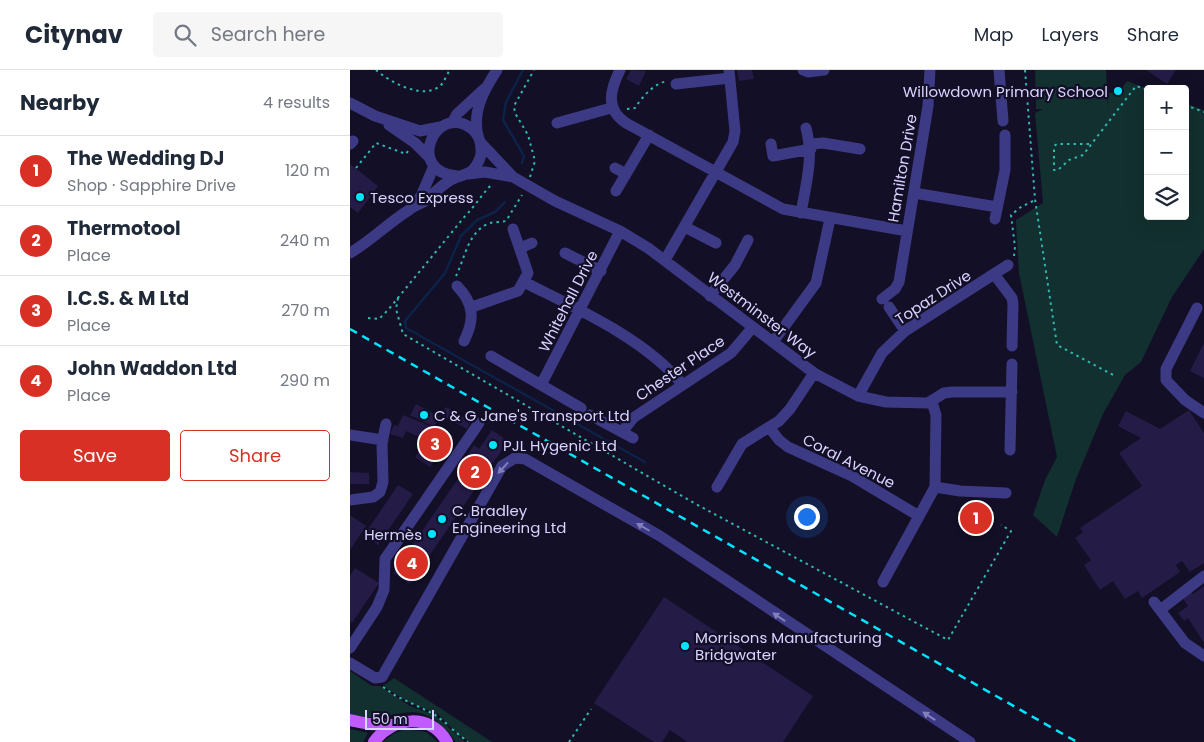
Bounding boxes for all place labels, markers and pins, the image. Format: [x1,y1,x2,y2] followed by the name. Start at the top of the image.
[903,81,1108,102] place label: Willowdown Primary School
[1112,85,1124,97] marker: Willowdown Primary School
[370,187,474,208] place label: Tesco Express
[354,191,366,203] marker: Tesco Express
[434,405,630,426] place label: C & G Jane's Transport Ltd
[418,409,430,421] marker: C & G Jane's Transport Ltd
[419,425,451,463] pin: 3
[503,435,617,456] place label: PJL Hygenic Ltd
[487,439,499,451] marker: PJL Hygenic Ltd
[459,453,491,491] pin: 2
[960,499,992,537] pin: 1
[452,500,566,538] place label: C. Bradley Engineering Ltd
[436,513,448,525] marker: C. Bradley Engineering Ltd
[364,524,422,545] place label: Hermès
[426,528,438,540] marker: Hermès
[396,544,428,582] pin: 4
[695,627,882,665] place label: Morrisons Manufacturing Bridgwater
[679,640,691,652] marker: Morrisons Manufacturing Bridgwater

